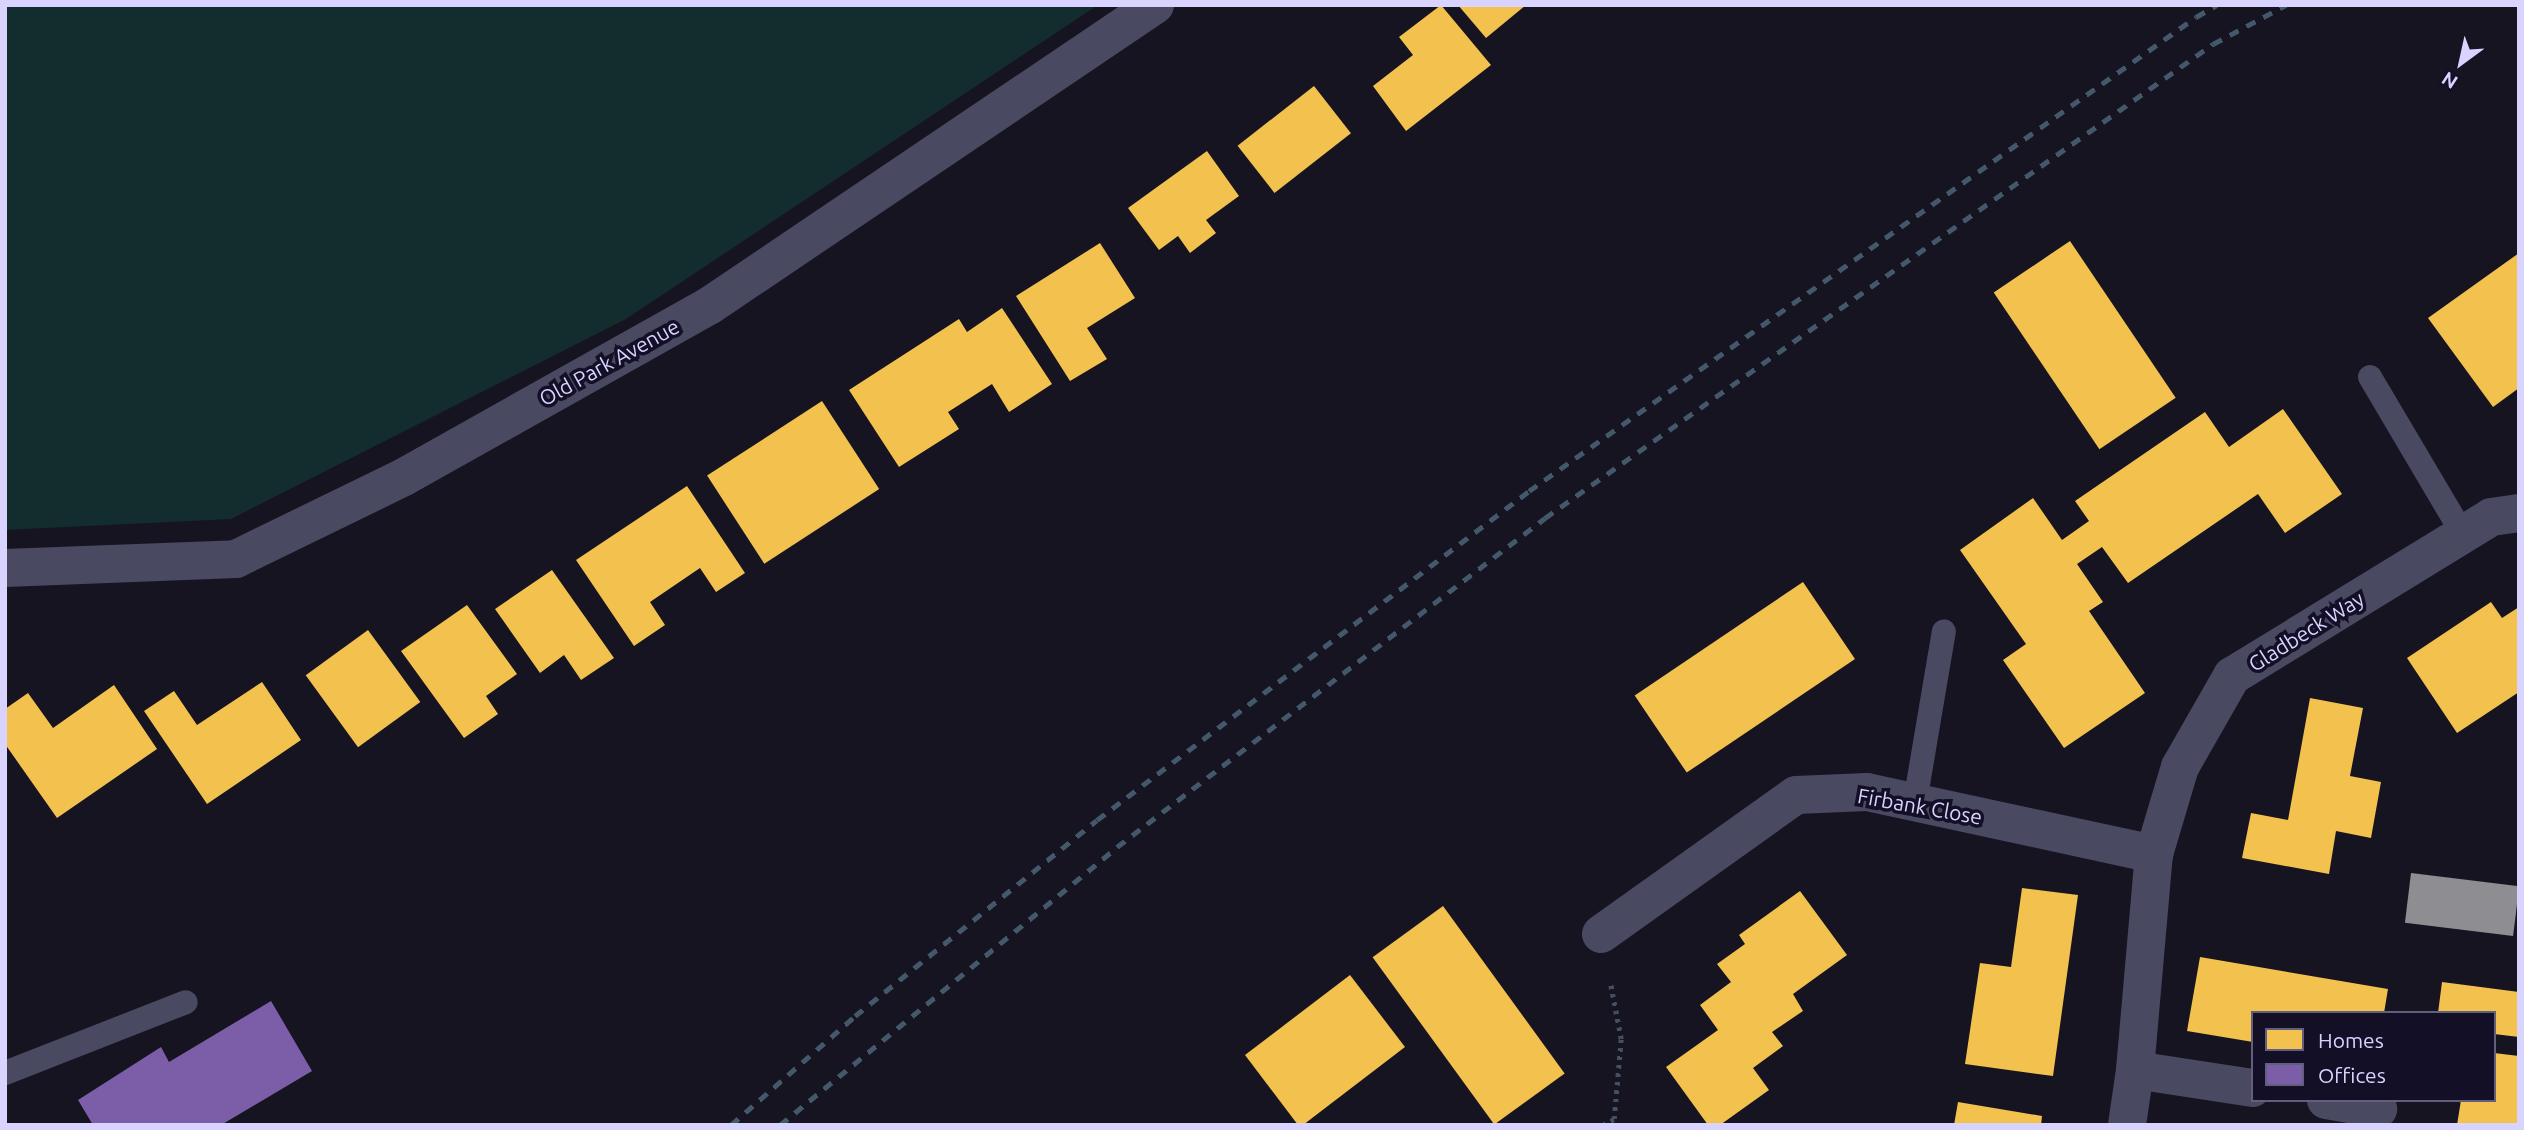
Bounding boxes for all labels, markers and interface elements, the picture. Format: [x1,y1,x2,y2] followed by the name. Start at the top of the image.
[2426,28,2496,98] north arrow
[2438,68,2462,94] text: N
[535,313,683,411] street label: Old Park Avenue
[2244,585,2368,677] street label: Gladbeck Way
[1856,783,1984,829] street label: Firbank Close
[2251,1011,2496,1102] legend
[2318,1028,2384,1052] text: Homes
[2318,1063,2386,1087] text: Offices

